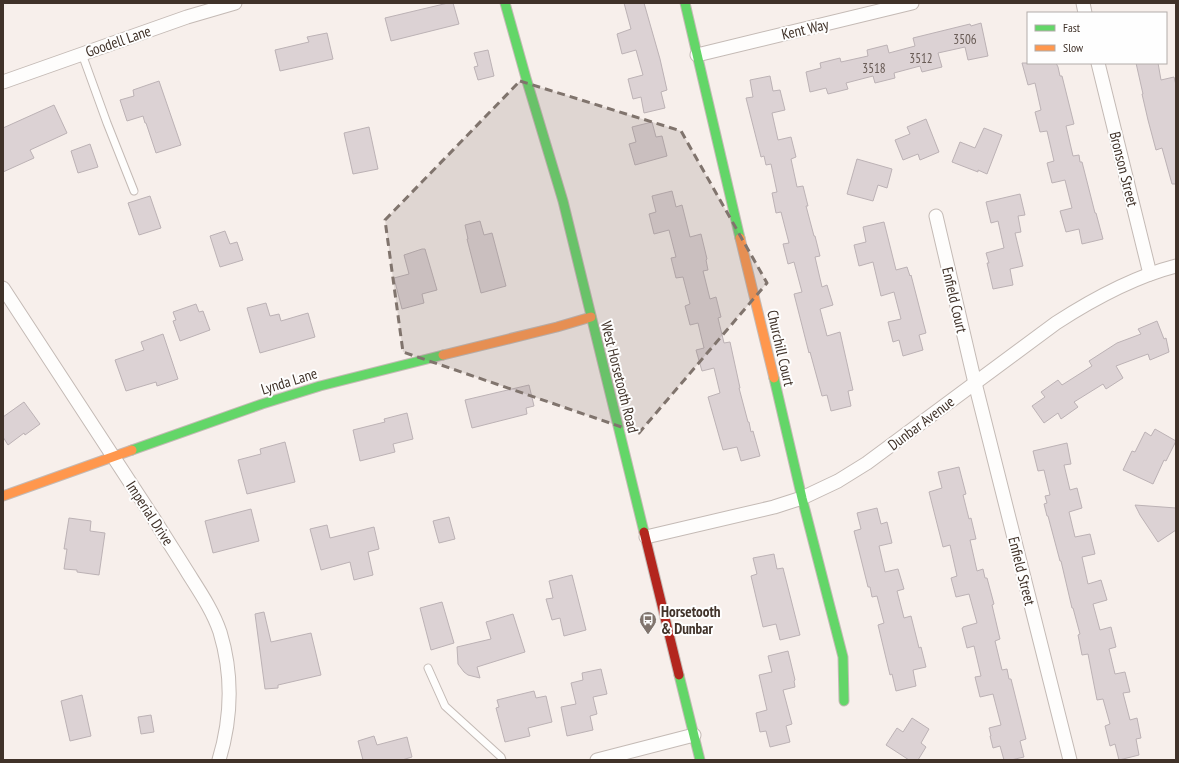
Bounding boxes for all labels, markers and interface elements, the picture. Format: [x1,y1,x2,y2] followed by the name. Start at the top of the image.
[1027,12,1167,64] legend
[780,14,831,44] street label: Kent Way
[1063,20,1081,35] text: Fast
[83,21,153,61] street label: Goodell Lane
[953,31,977,48] house number: 3506
[1063,40,1084,55] text: Slow
[909,50,933,67] house number: 3512
[862,60,886,77] house number: 3518
[1106,130,1142,208] street label: Bronson Street
[938,265,972,335] street label: Enfield Court
[763,308,799,388] street label: Churchill Court
[597,319,643,435] street label: West Horsetooth Road
[259,363,319,399] street label: Lynda Lane
[884,392,958,454] street label: Dunbar Avenue
[122,477,178,549] street label: Imperial Drive
[1004,535,1040,607] street label: Enfield Street
[661,602,721,638] place label: Horsetooth & Dunbar
[638,610,658,635] bus stop icon: Horsetooth & Dunbar

